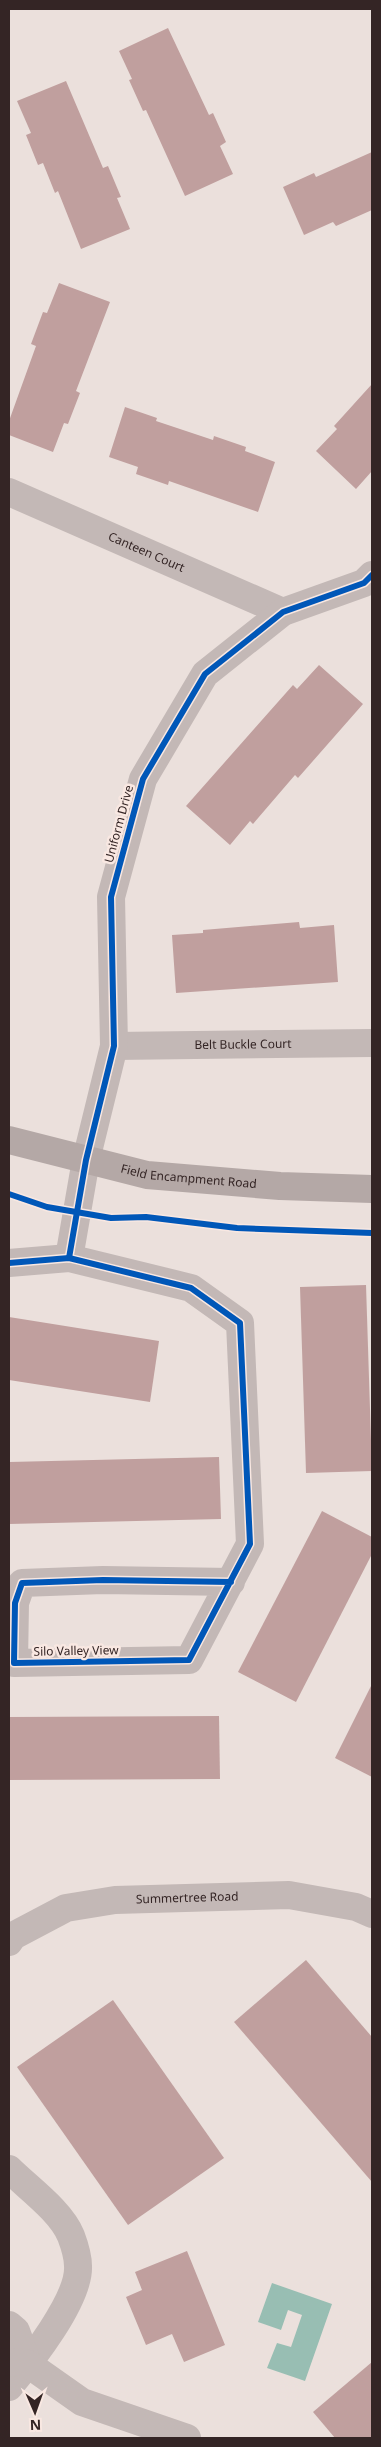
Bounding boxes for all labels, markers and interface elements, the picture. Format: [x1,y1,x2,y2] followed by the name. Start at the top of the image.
[106,528,188,576] street label: Canteen Court
[100,783,137,865] street label: Uniform Drive
[194,1035,292,1053] street label: Belt Buckle Court
[119,1160,257,1192] street label: Field Encampment Road
[33,1641,119,1660] street label: Silo Valley View
[136,1887,239,1907] street label: Summertree Road
[10,2387,60,2437] north arrow
[29,2416,41,2435] text: N

